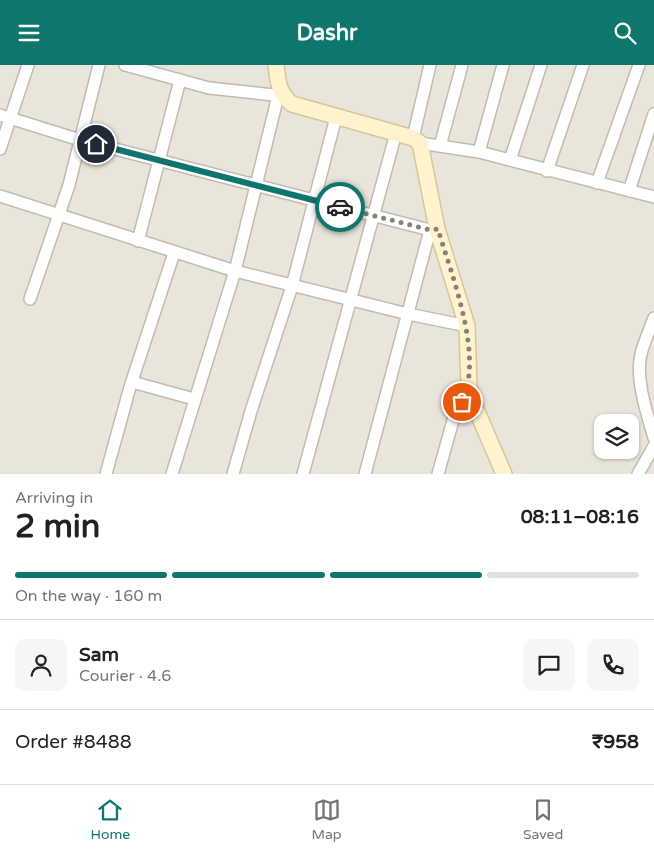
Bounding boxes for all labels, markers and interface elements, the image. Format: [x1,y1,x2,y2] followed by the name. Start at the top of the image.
[15,19,43,47] icon: menu
[611,19,639,47] icon: search
[296,20,358,46] text: Dashr
[75,123,117,165] pin
[82,130,110,158] icon: home
[315,182,365,232] courier
[326,193,354,221] icon: car
[441,381,483,423] pin
[448,388,476,416] icon: bag
[594,414,639,459] map controls
[594,414,639,459] button: layers
[15,488,93,508] text: Arriving in
[521,506,639,528] text: 08:11–08:16
[15,508,100,546] text: 2 min
[15,586,162,606] text: On the way · 160 m
[15,639,67,691] button: person
[523,639,575,691] button: chat
[587,639,639,691] button: phone
[79,644,119,666] text: Sam
[79,666,171,686] text: Courier · 4.6
[15,731,132,753] text: Order #8488
[592,731,639,753] text: ₹958
[91,796,130,843] tab: Home
[311,796,342,843] tab: Map
[523,796,563,843] tab: Saved

